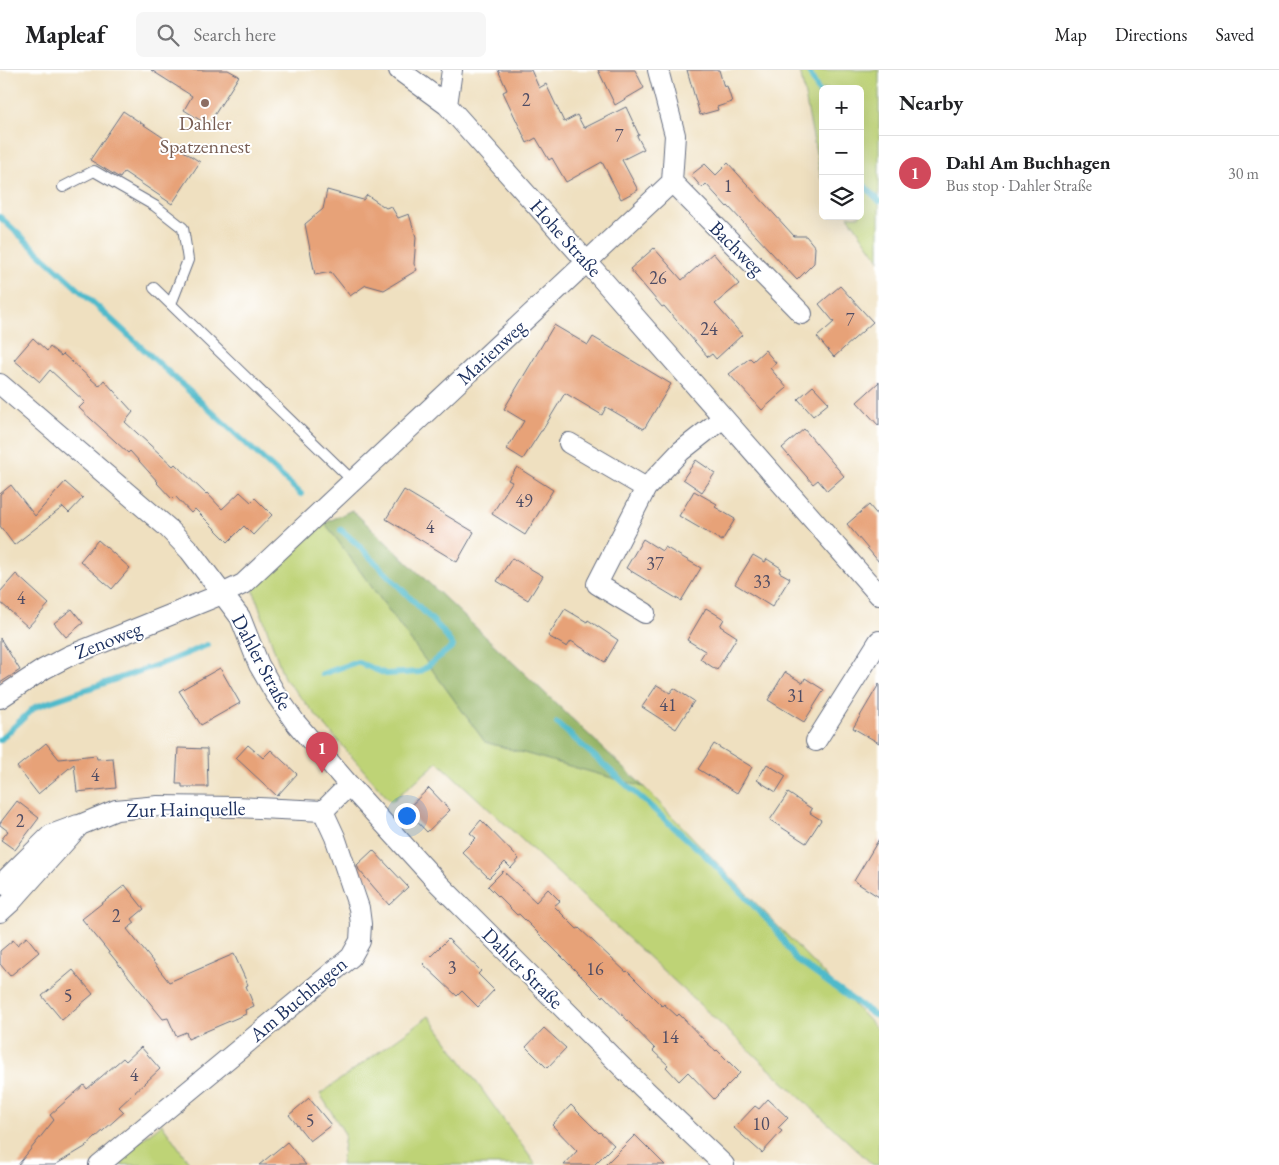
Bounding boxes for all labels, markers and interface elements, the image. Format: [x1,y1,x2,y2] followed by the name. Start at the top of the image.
[136,12,486,57] search box
[25,19,106,50] text: Mapleaf
[154,21,182,49] icon: search
[194,22,276,47] text: Search here
[1055,23,1087,46] text: Map
[1115,23,1187,46] text: Directions
[1215,23,1254,46] text: Saved
[819,85,864,220] map controls
[819,85,864,130] button: +
[522,88,531,111] house number: 2
[899,89,963,116] text: Nearby
[199,97,211,109] marker: Dahler Spatzennest
[160,110,251,159] place label: Dahler Spatzennest
[615,124,624,147] house number: 7
[819,130,864,175] button: −
[946,150,1111,175] text: Dahl Am Buchhagen
[911,163,919,184] text: 1
[1228,163,1259,184] text: 30 m
[724,174,732,197] house number: 1
[819,175,864,220] button: layers
[946,175,1092,196] text: Bus stop · Dahler Straße
[524,194,608,283] street label: Hohe Straße
[704,215,770,281] street label: Bachweg
[649,266,667,289] house number: 26
[846,308,855,331] house number: 7
[451,313,531,390] street label: Marienweg
[700,317,718,340] house number: 24
[515,489,533,512] house number: 49
[426,515,435,538] house number: 4
[646,552,664,575] house number: 37
[753,570,771,593] house number: 33
[17,586,26,609] house number: 4
[226,610,298,715] street label: Dahler Straße
[71,615,145,665] street label: Zenoweg
[787,684,805,707] house number: 31
[659,693,677,716] house number: 41
[306,732,338,773] pin: 1
[91,763,100,786] house number: 4
[126,795,246,823] street label: Zur Hainquelle
[394,803,420,829] your location
[16,809,25,832] house number: 2
[112,904,121,927] house number: 2
[477,922,569,1014] street label: Dahler Straße
[243,950,352,1048] street label: Am Buchhagen
[448,956,456,979] house number: 3
[586,957,604,980] house number: 16
[64,984,72,1007] house number: 5
[661,1025,679,1048] house number: 14
[130,1063,139,1086] house number: 4
[306,1109,314,1132] house number: 5
[752,1112,770,1135] house number: 10

